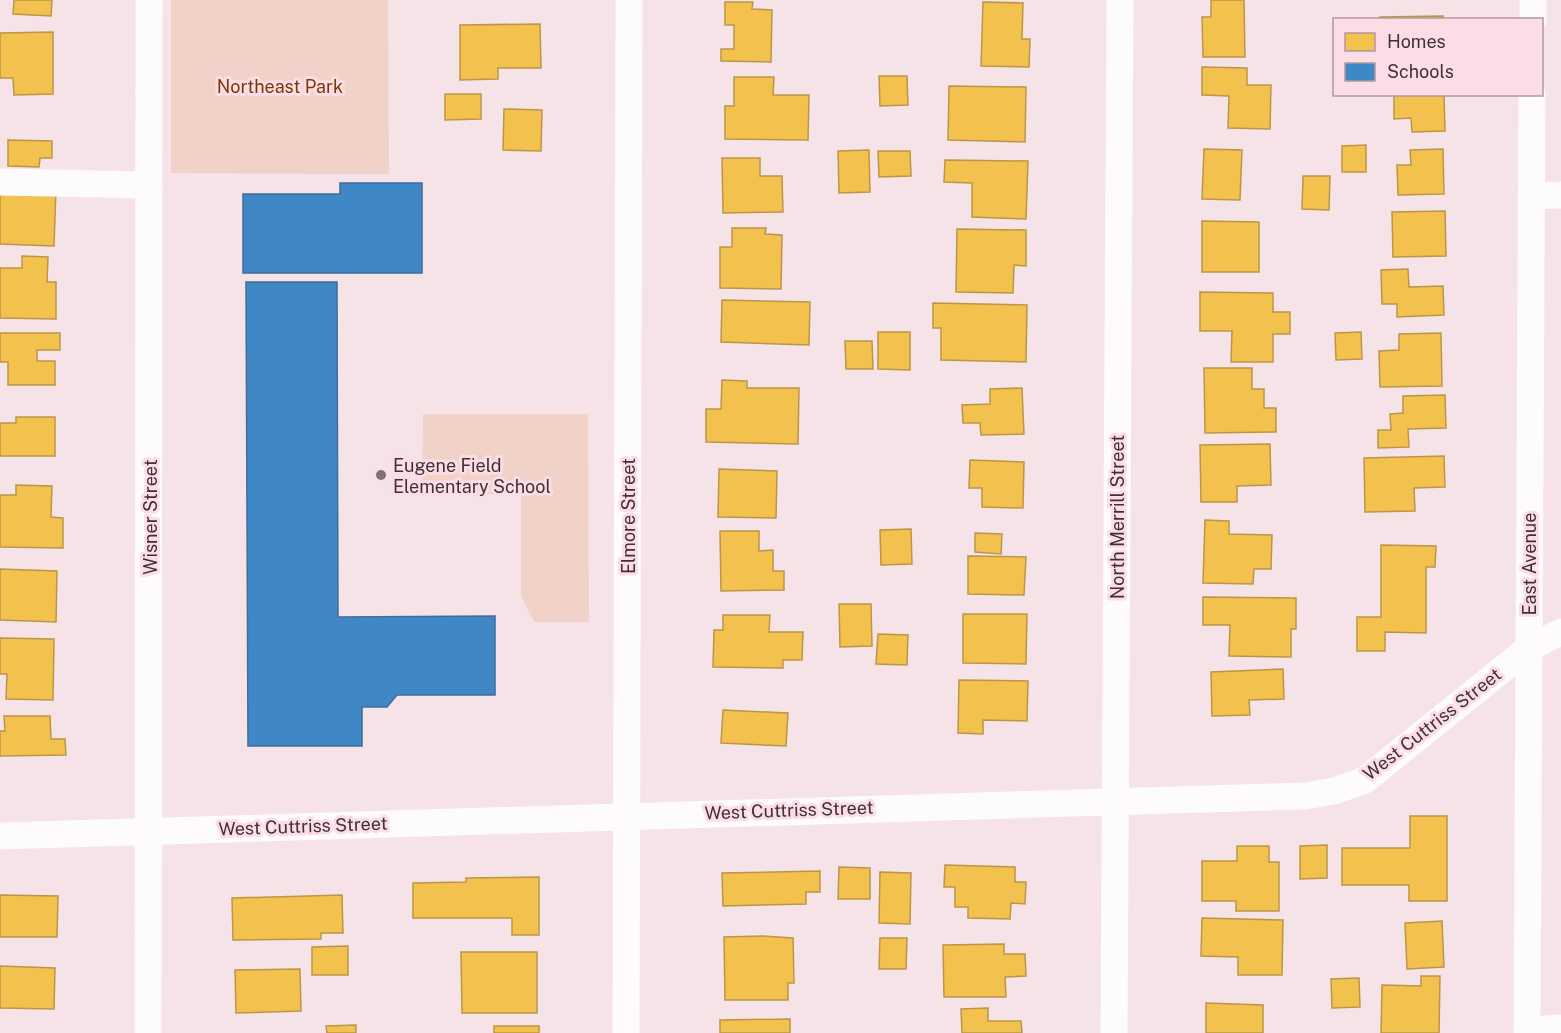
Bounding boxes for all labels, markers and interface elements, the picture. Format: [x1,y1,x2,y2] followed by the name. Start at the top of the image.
[1333,18,1543,96] legend
[1387,31,1446,52] text: Homes
[1387,61,1454,82] text: Schools
[217,76,343,97] park label: Northeast Park
[1107,435,1128,599] street label: North Merrill Street
[393,455,551,497] place label: Eugene Field Elementary School
[618,458,639,574] street label: Elmore Street
[140,459,161,575] street label: Wisner Street
[374,468,388,482] marker: Eugene Field Elementary School
[1519,512,1540,616] street label: East Avenue
[1359,664,1505,784] street label: West Cuttriss Street
[704,797,874,823] street label: West Cuttriss Street
[218,813,388,839] street label: West Cuttriss Street

